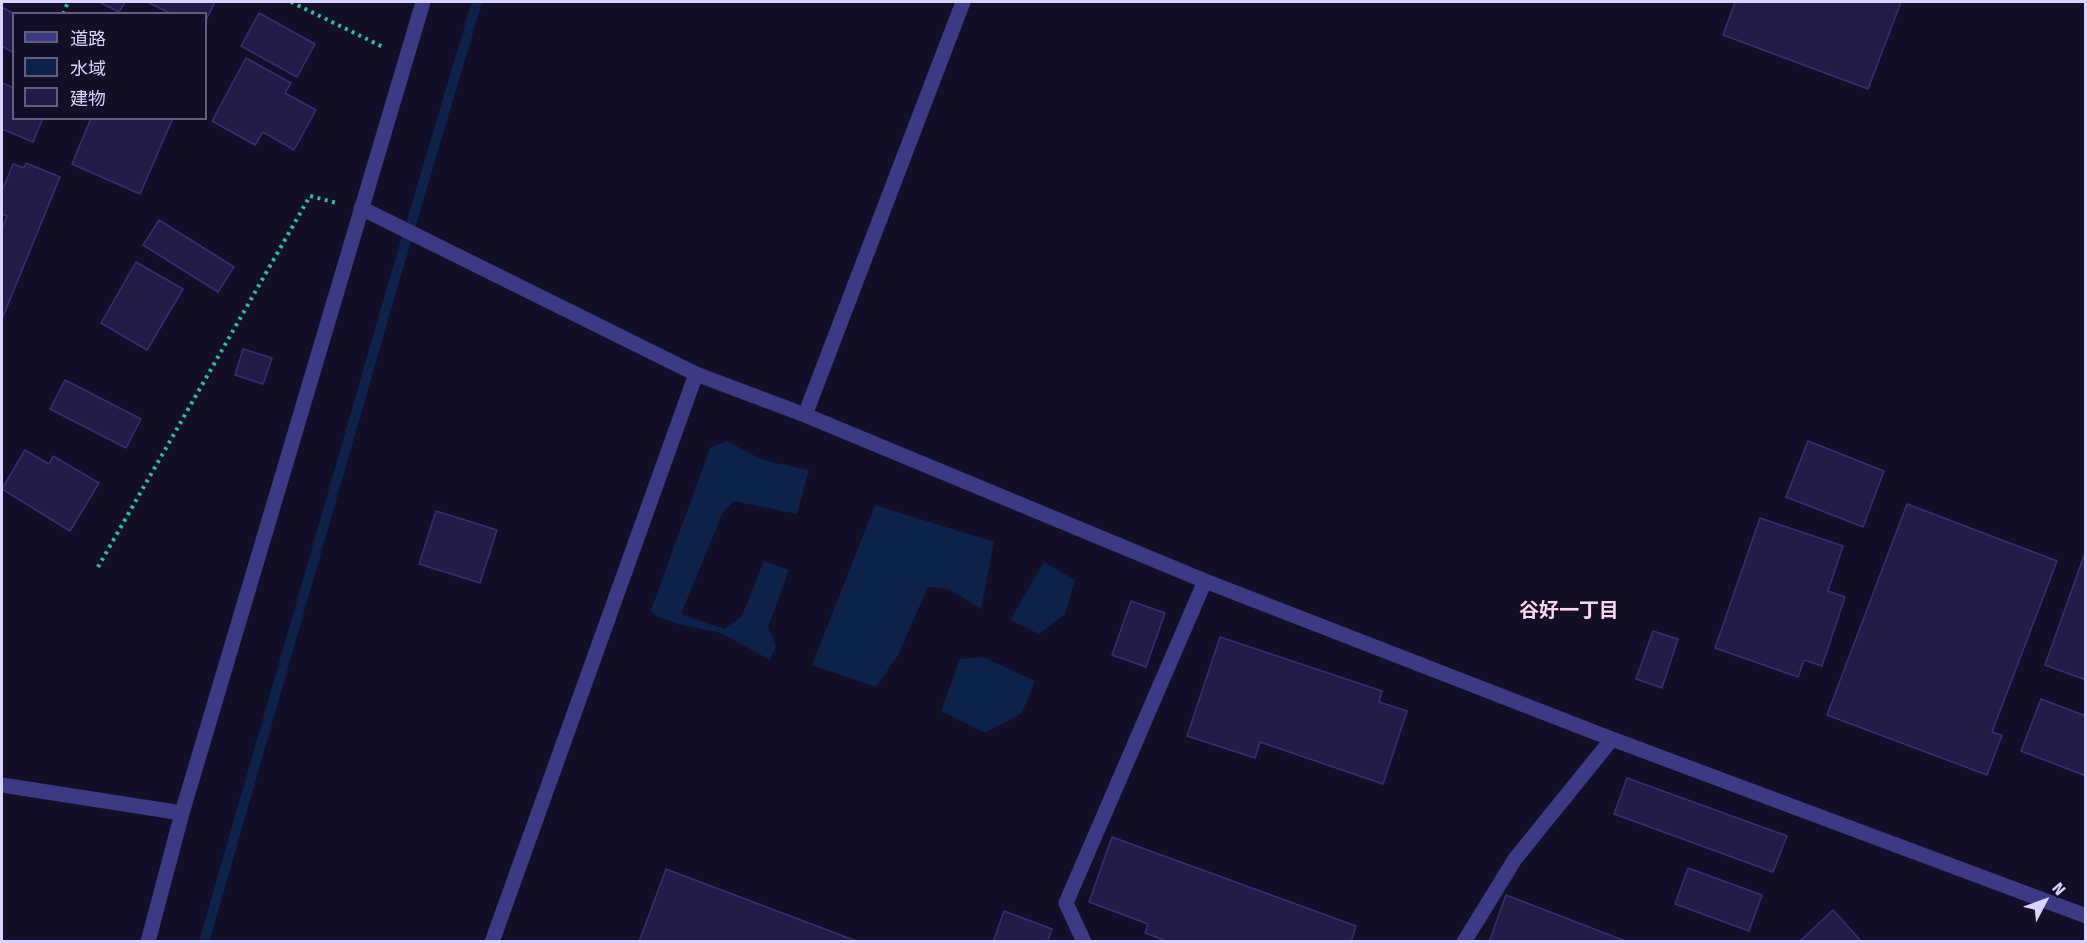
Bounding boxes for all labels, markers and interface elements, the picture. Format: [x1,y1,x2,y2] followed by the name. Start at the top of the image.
[12,12,207,120] legend
[70,28,106,50] text: 道路
[70,58,106,80] text: 水域
[70,88,106,110] text: 建物
[1519,599,1619,623] district label: 谷好一丁目
[2015,871,2075,931] north arrow
[2048,879,2070,899] text: N

